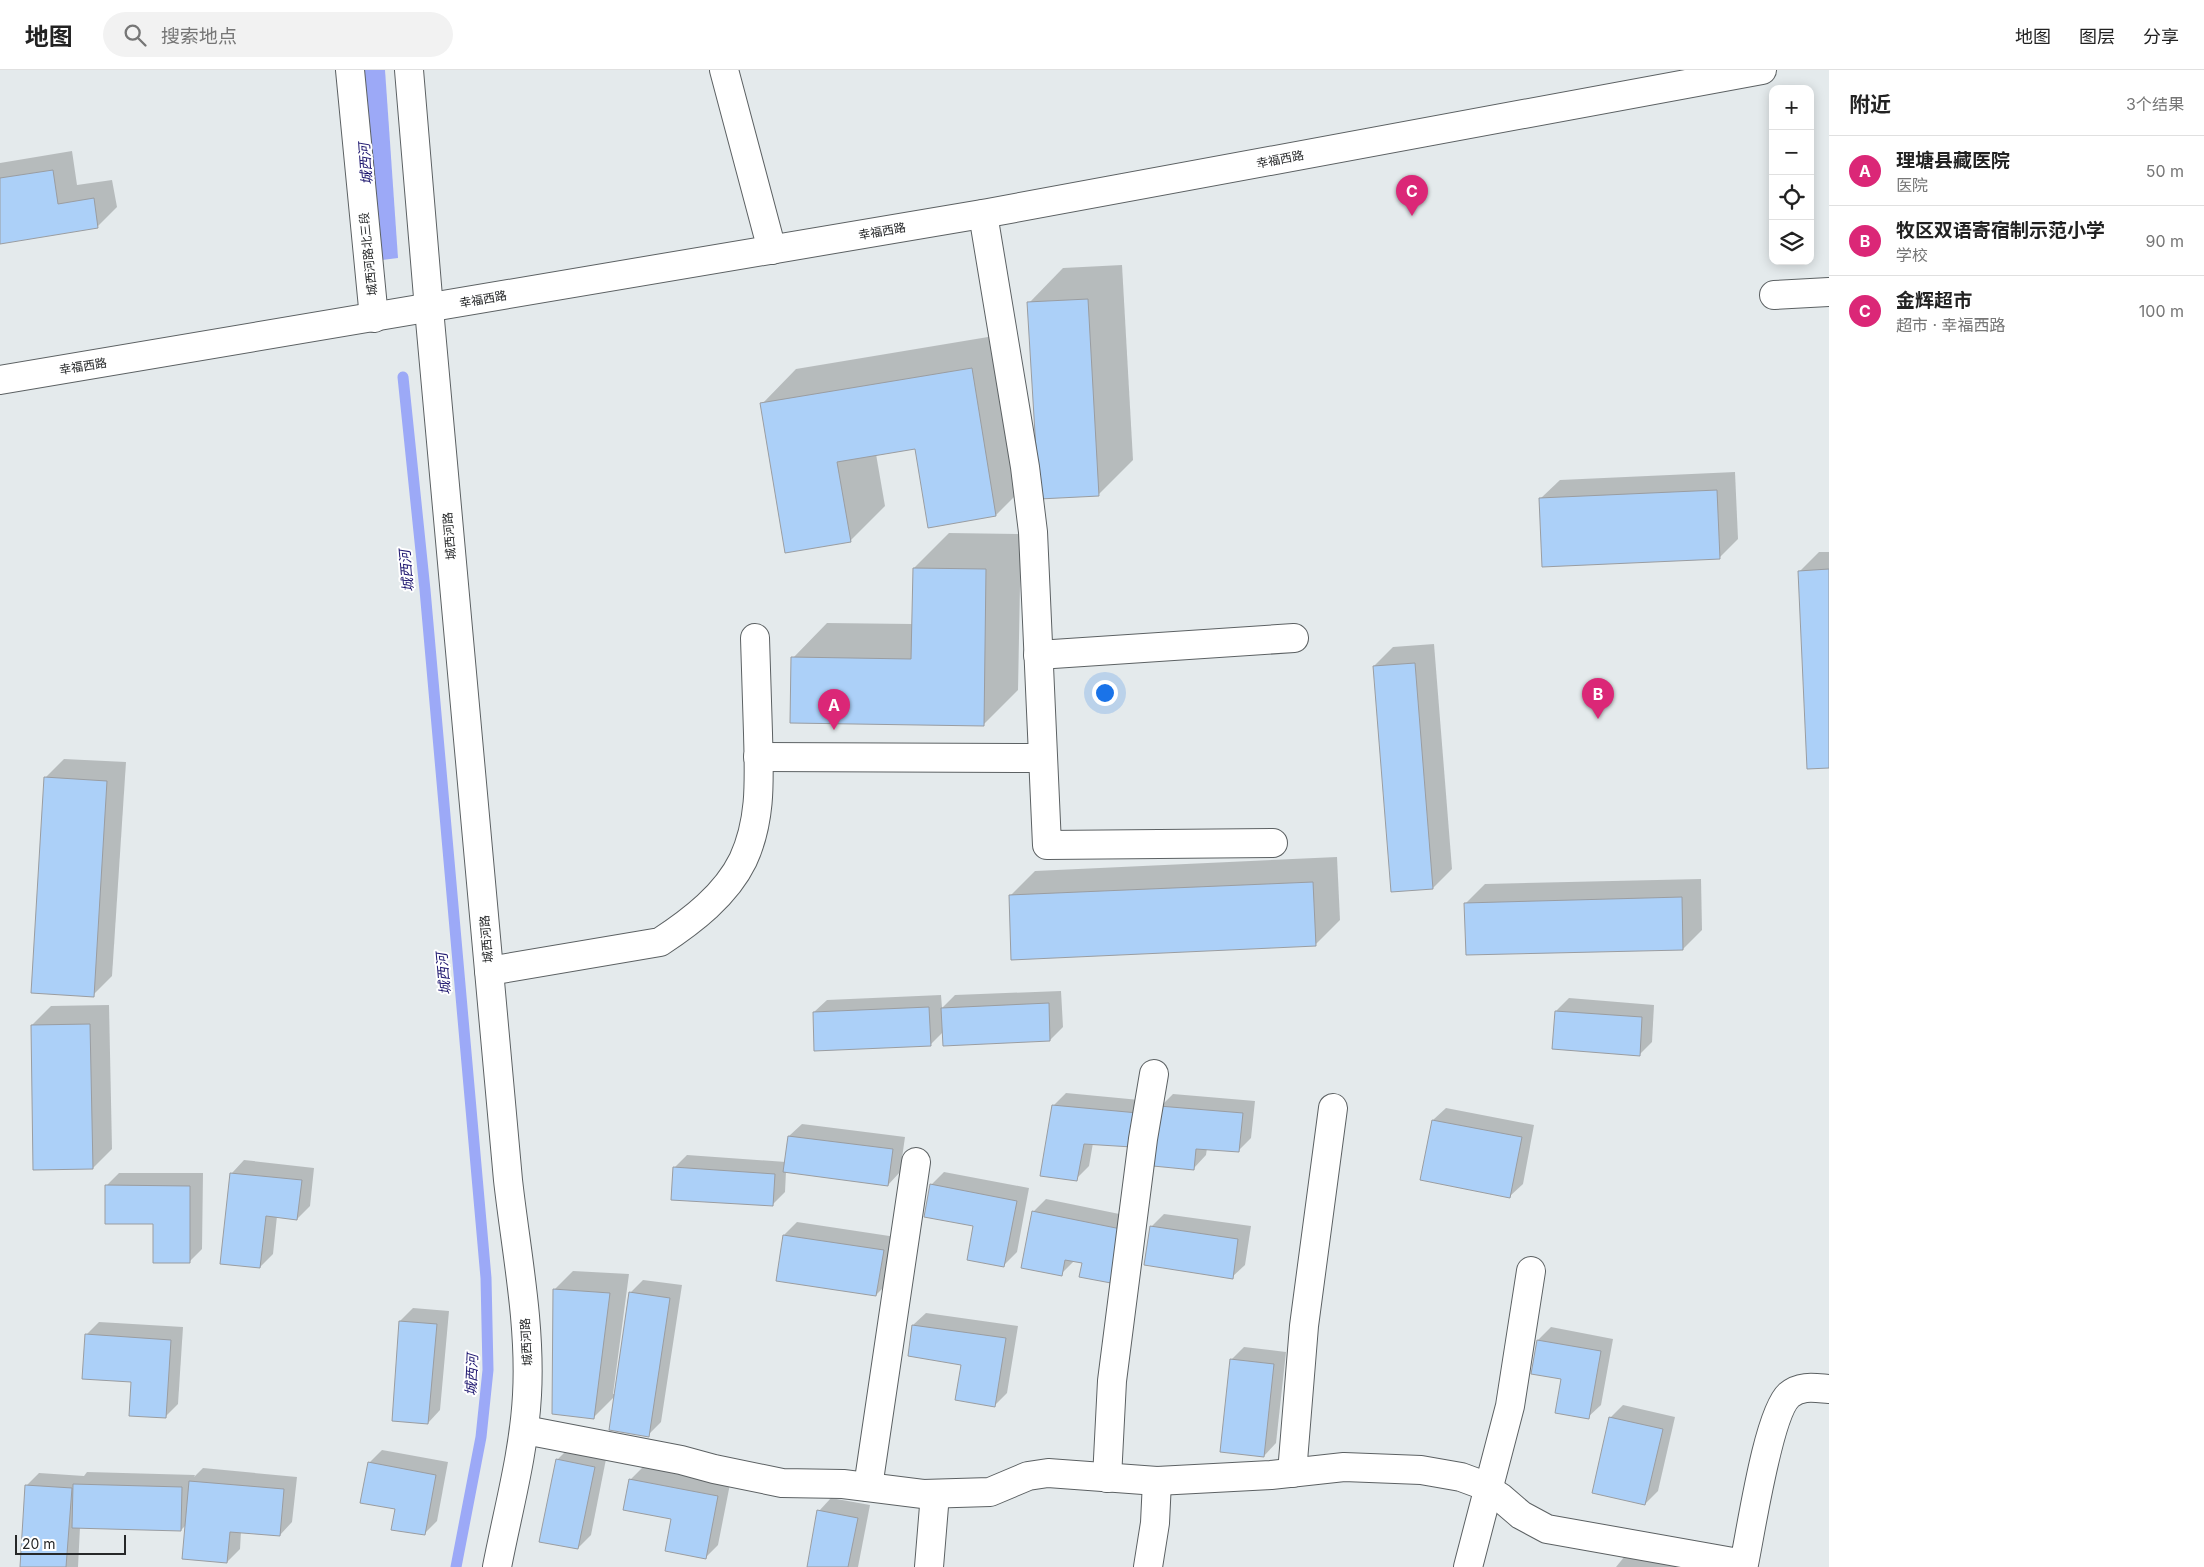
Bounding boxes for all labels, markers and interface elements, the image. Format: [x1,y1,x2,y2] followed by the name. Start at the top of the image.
[103,12,453,57] search box
[121,21,149,49] icon: search
[25,22,73,51] text: 地图
[161,25,237,48] text: 搜索地点
[2015,26,2051,47] text: 地图
[2079,26,2115,47] text: 图层
[2143,26,2179,47] text: 分享
[1769,85,1814,265] map controls
[1769,85,1814,130] button: +
[1849,92,1891,117] text: 附近
[2126,94,2184,114] text: 3个结果
[1769,130,1814,175] button: −
[355,139,375,186] water label: 城西河
[1255,147,1305,171] street label: 幸福西路
[1896,149,2010,172] text: 理塘县藏医院
[1859,161,1871,181] text: A
[2146,161,2184,181] text: 50 m
[1396,175,1428,216] pin: C
[1769,175,1814,220] button: locate
[1896,175,1928,195] text: 医院
[356,211,380,297] street label: 城西河路北三段
[857,219,907,243] street label: 幸福西路
[1896,219,2105,242] text: 牧区双语寄宿制示范小学
[1769,220,1814,265] button: layers
[1860,231,1870,251] text: B
[2145,231,2184,251] text: 90 m
[1896,245,1928,265] text: 学校
[458,287,508,311] street label: 幸福西路
[1896,289,1972,312] text: 金辉超市
[1859,301,1871,321] text: C
[2139,301,2184,321] text: 100 m
[1896,315,2006,335] text: 超市 · 幸福西路
[58,355,108,377] street label: 幸福西路
[439,511,459,561] street label: 城西河路
[395,546,416,593] water label: 城西河
[1582,678,1614,719] pin: B
[1092,680,1118,706] your location
[818,689,850,730] pin: A
[476,914,496,964] street label: 城西河路
[432,949,453,996] water label: 城西河
[517,1318,535,1366] street label: 城西河路
[461,1351,481,1396] water label: 城西河
[15,1532,126,1555] scale bar
[22,1535,56,1552] text: 20 m

